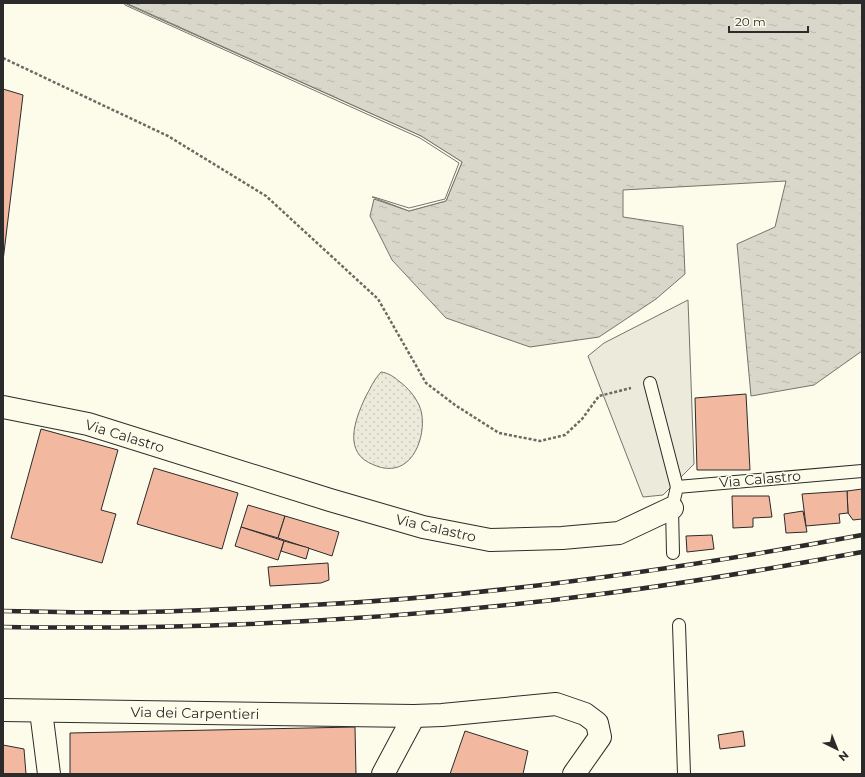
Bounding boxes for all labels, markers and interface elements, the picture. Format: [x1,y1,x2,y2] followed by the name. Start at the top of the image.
[729,8,808,34] scale bar
[735,14,766,29] text: 20 m
[83,415,167,457] street label: Via Calastro
[718,466,802,492] street label: Via Calastro
[394,510,478,546] street label: Via Calastro
[130,703,260,723] street label: Via dei Carpentieri
[817,729,857,769] north arrow
[836,748,852,764] text: N

